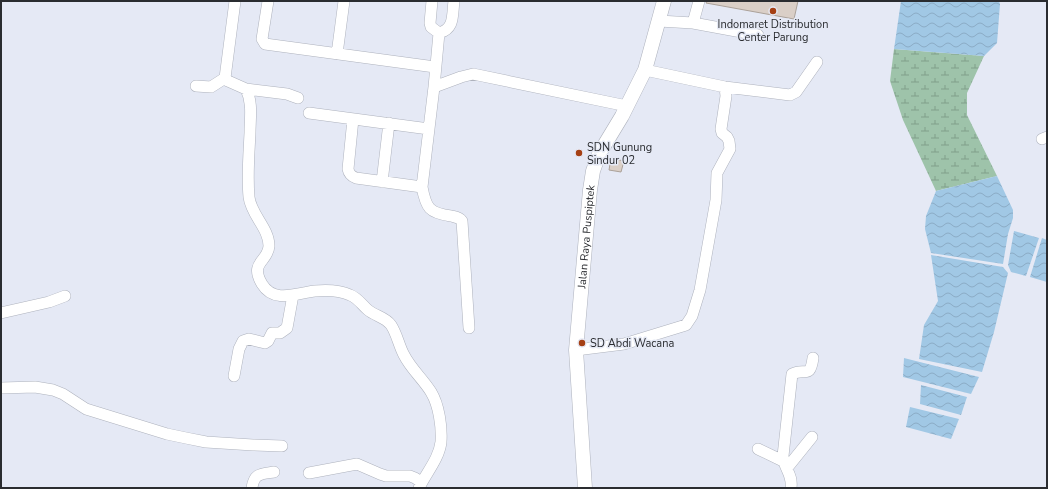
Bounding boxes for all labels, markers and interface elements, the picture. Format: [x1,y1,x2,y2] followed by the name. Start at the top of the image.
[768,6,778,16] marker: Indomaret Distribution Center Parung
[718,17,828,45] place label: Indomaret Distribution Center Parung
[587,140,652,168] place label: SDN Gunung Sindur 02
[574,148,584,158] marker: SDN Gunung Sindur 02
[574,183,599,290] street label: Jalan Raya Puspiptek
[590,336,674,351] place label: SD Abdi Wacana
[577,338,587,348] marker: SD Abdi Wacana

